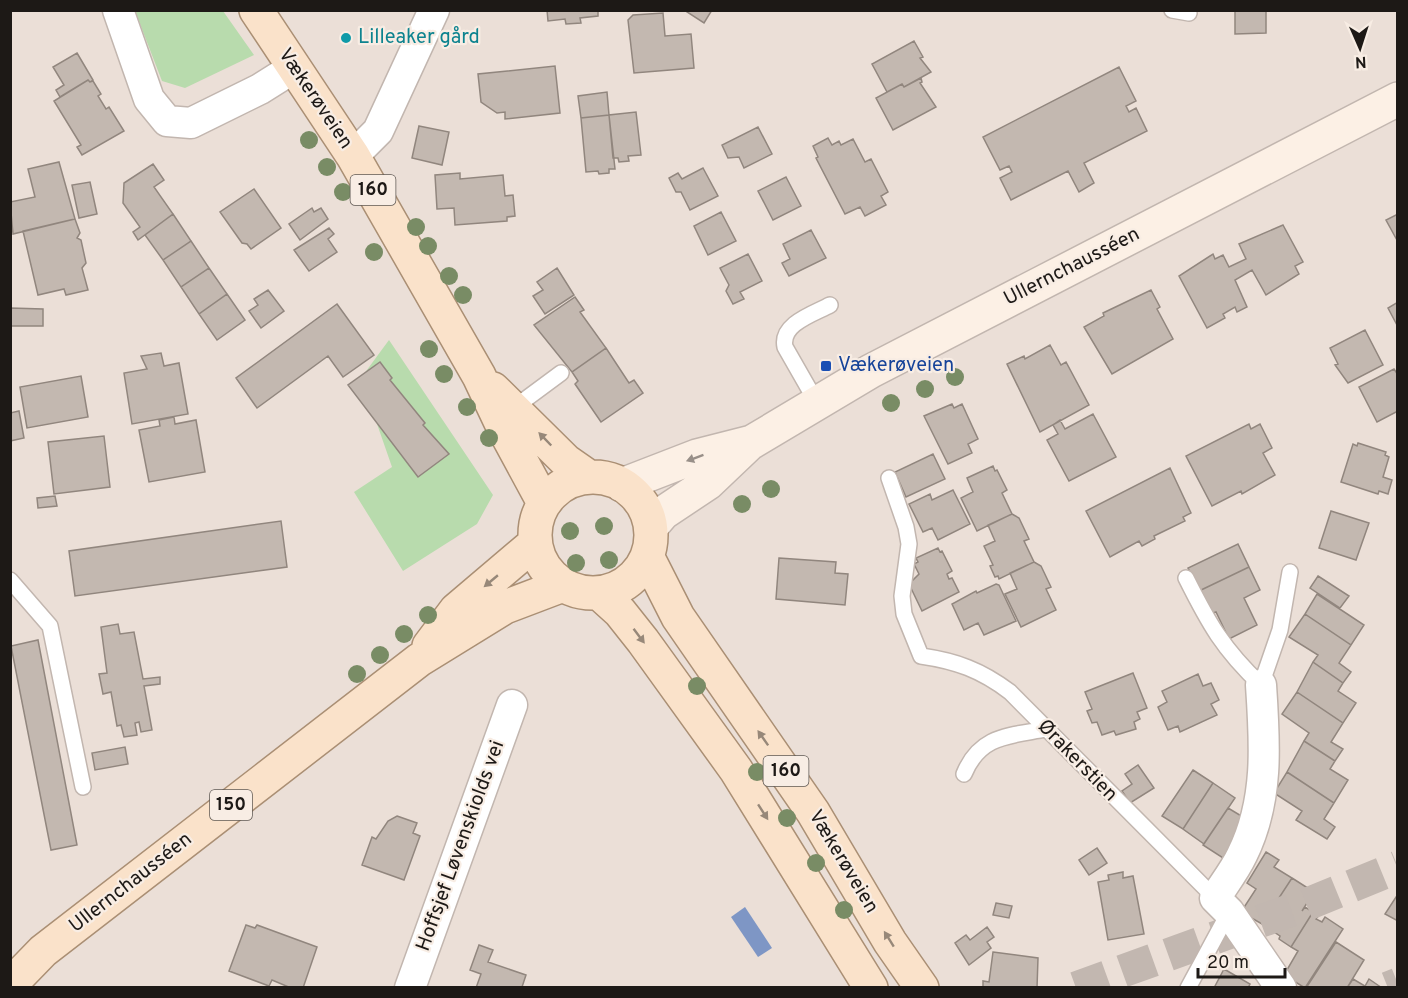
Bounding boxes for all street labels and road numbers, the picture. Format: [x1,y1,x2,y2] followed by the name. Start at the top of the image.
[272,44,358,154] street label: Vækerøveien
[350,175,395,205] road number: 160
[1000,222,1144,312] street label: Ullernchausséen
[1031,714,1123,808] street label: Ørakerstien
[411,737,511,955] street label: Hoffsjef Løvenskiolds vei
[764,756,808,786] road number: 160
[210,790,252,820] road number: 150
[802,805,884,919] street label: Vækerøveien
[64,827,198,939] street label: Ullernchausséen

